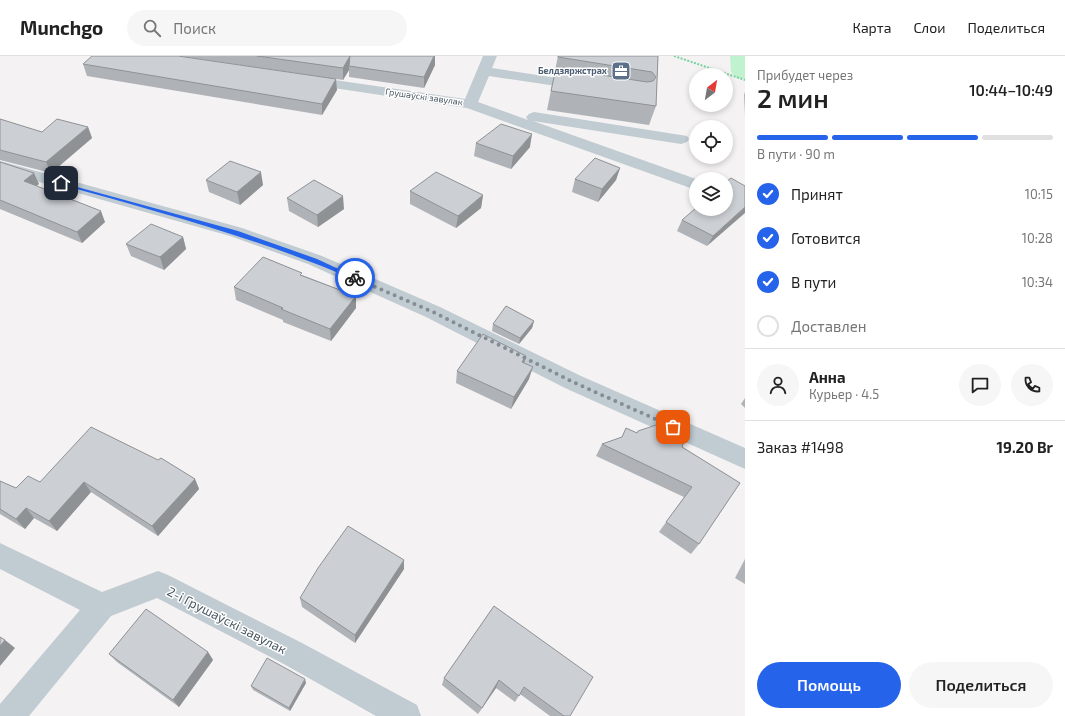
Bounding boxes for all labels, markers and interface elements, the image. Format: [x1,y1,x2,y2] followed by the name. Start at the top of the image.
[127,10,407,46] search box
[20,16,103,39] text: Munchgo
[141,17,163,39] icon: search
[173,19,216,37] text: Поиск
[852,19,891,36] text: Карта
[913,19,945,36] text: Слои
[967,19,1045,36] text: Поделиться
[610,60,632,82] office icon: Белдзяржстрах
[538,65,608,76] place label: Белдзяржстрах
[757,67,853,83] text: Прибудет через
[689,68,733,112] north arrow
[689,68,733,216] map controls
[969,81,1053,99] text: 10:44–10:49
[757,82,829,113] text: 2 мин
[385,86,464,108] street label: Грушаўскі завулак
[689,120,733,164] button: locate
[757,146,835,162] text: В пути · 90 m
[44,166,78,200] pin
[50,172,72,194] icon: home
[689,172,733,216] button: layers
[757,183,779,205] icon: check
[791,185,843,203] text: Принят
[1025,186,1053,202] text: 10:15
[757,227,779,249] icon: check
[791,229,861,247] text: Готовится
[1022,230,1053,246] text: 10:28
[335,258,375,298] courier
[344,267,366,289] icon: bike
[757,271,779,293] icon: check
[791,273,836,291] text: В пути
[1022,274,1053,290] text: 10:34
[791,317,867,335] text: Доставлен
[757,364,799,406] button: person
[959,364,1001,406] button: chat
[1011,364,1053,406] button: phone
[809,368,846,386] text: Анна
[809,386,879,402] text: Курьер · 4.5
[656,410,690,444] pin
[662,416,684,438] icon: bag
[757,438,844,456] text: Заказ #1498
[997,438,1053,456] text: 19.20 Br
[165,583,289,657] street label: 2-і Грушаўскі завулак
[757,662,901,708] button: Помощь
[909,662,1053,708] button: Поделиться

